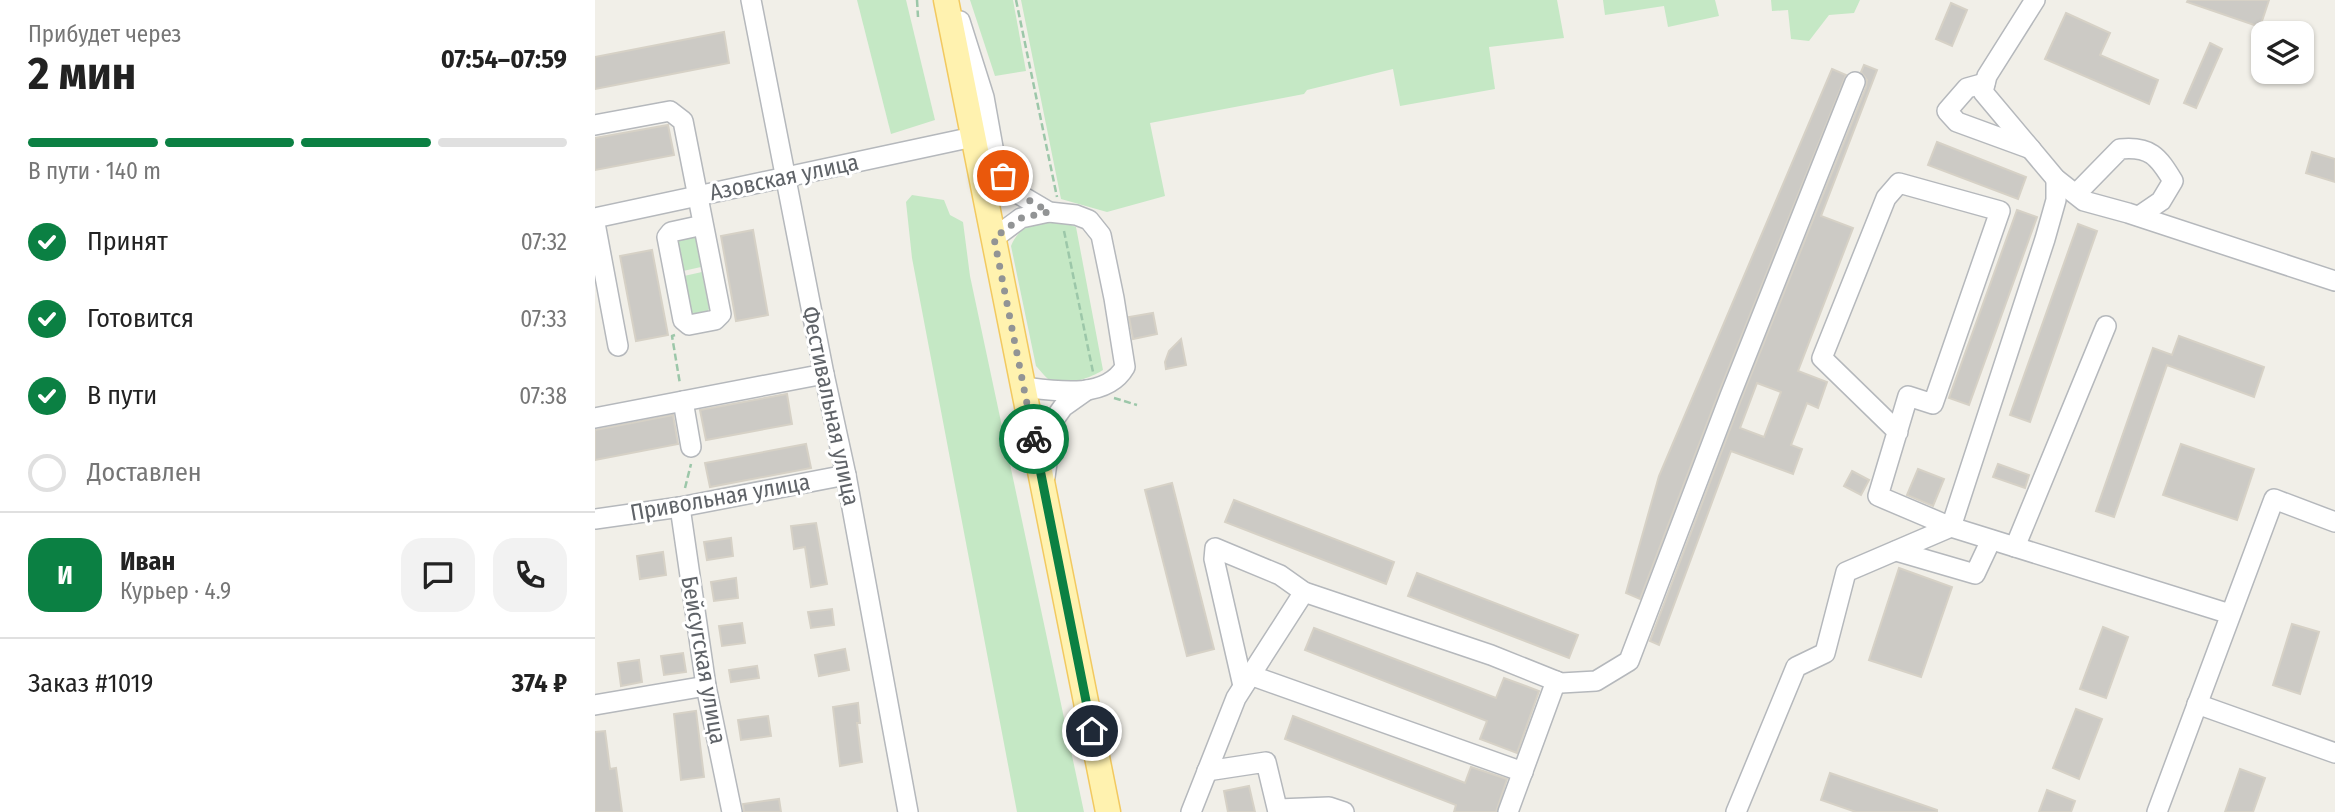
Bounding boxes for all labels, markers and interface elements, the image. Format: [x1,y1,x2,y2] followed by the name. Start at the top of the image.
[28,20,181,48] text: Прибудет через
[2251,21,2314,84] map controls
[2251,21,2314,84] button: layers
[441,44,567,75] text: 07:54–07:59
[28,46,136,101] text: 2 мин
[973,146,1033,206] pin
[707,148,861,206] street label: Азовская улица
[28,157,161,185] text: В пути · 140 m
[984,157,1022,195] icon: bag
[28,223,66,261] icon: check
[87,226,168,257] text: Принят
[521,228,567,256] text: 07:32
[28,300,66,338] icon: check
[87,303,194,334] text: Готовится
[796,304,866,508] street label: Фестивальная улица
[520,305,567,333] text: 07:33
[28,377,66,415] icon: check
[87,380,157,411] text: В пути
[519,382,567,410] text: 07:38
[999,404,1069,474] courier
[1015,420,1053,458] icon: bike
[87,457,202,488] text: Доставлен
[628,467,812,527] street label: Привольная улица
[401,538,475,612] button: chat
[493,538,567,612] button: phone
[120,546,175,577] text: Иван
[57,560,73,591] text: И
[675,574,733,746] street label: Бейсугская улица
[120,577,231,605] text: Курьер · 4.9
[28,668,153,699] text: Заказ #1019
[512,668,567,699] text: 374 ₽
[1062,701,1122,761] pin
[1073,712,1111,750] icon: home

